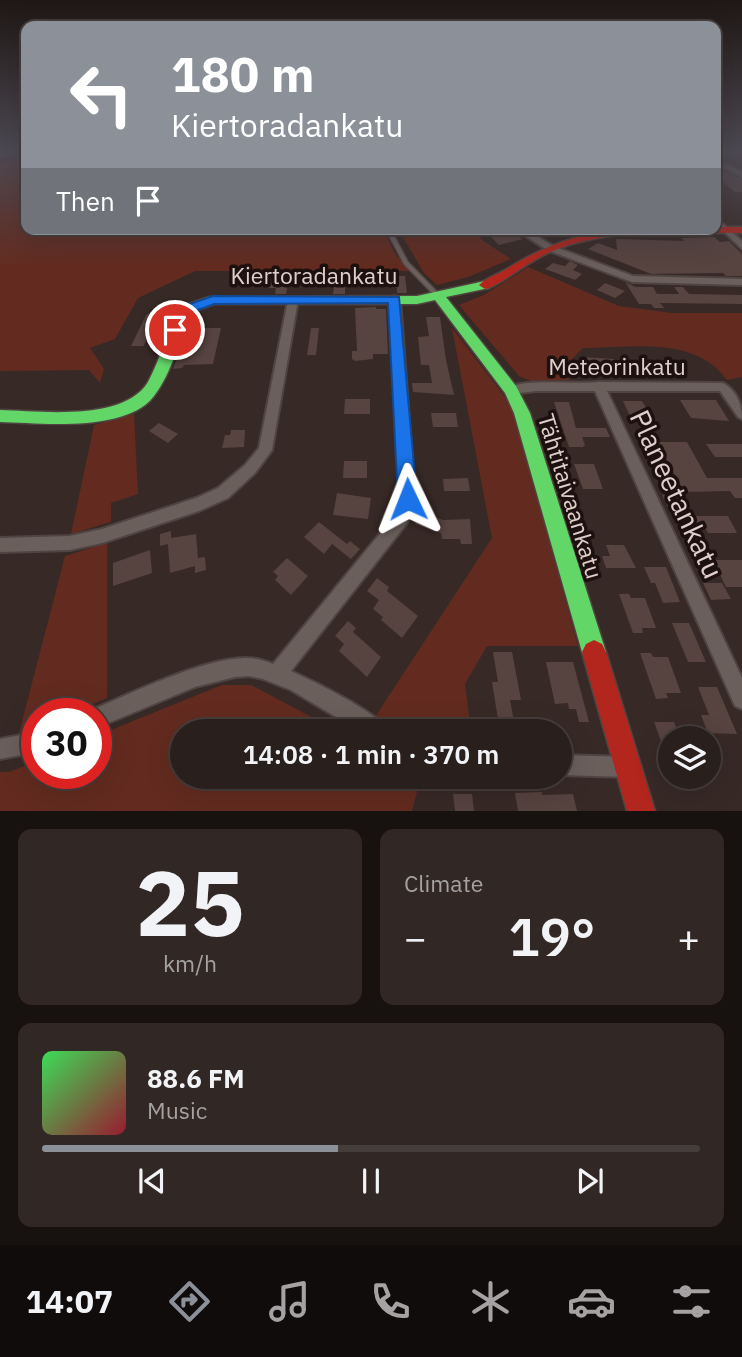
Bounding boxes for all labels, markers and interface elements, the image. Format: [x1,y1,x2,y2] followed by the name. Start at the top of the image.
[171,42,315,105] text: 180 m
[56,49,147,140] icon: left
[171,104,403,146] text: Kiertoradankatu
[129,182,167,220] icon: arrive
[56,184,115,218] text: Then
[230,260,398,290] street label: Kiertoradankatu
[145,300,205,360] pin
[156,311,194,349] icon: arrive
[548,351,686,381] street label: Meteorinkatu
[622,404,732,584] street label: Planeetankatu
[532,410,610,582] street label: Tähtitaivaankatu
[371,462,445,536] position arrow
[21,698,112,789] speed limit sign: 30
[658,726,721,789] map controls
[658,726,721,789] button: layers
[243,737,499,771] text: 14:08 · 1 min · 370 m
[135,843,245,961] text: 25
[404,868,483,898] text: Climate
[509,903,595,970] text: 19°
[404,913,427,962] text: −
[677,913,700,962] text: +
[163,948,217,978] text: km/h
[147,1061,245,1095] text: 88.6 FM
[147,1095,207,1125] text: Music
[133,1162,171,1200] icon: previous
[352,1162,390,1200] icon: pause
[571,1162,609,1200] icon: next
[165,1277,214,1326] icon: directions
[265,1277,314,1326] icon: music
[366,1277,415,1326] icon: phone
[466,1277,515,1326] icon: climate
[567,1277,616,1326] icon: car
[667,1277,716,1326] icon: filters
[26,1280,113,1322] text: 14:07

